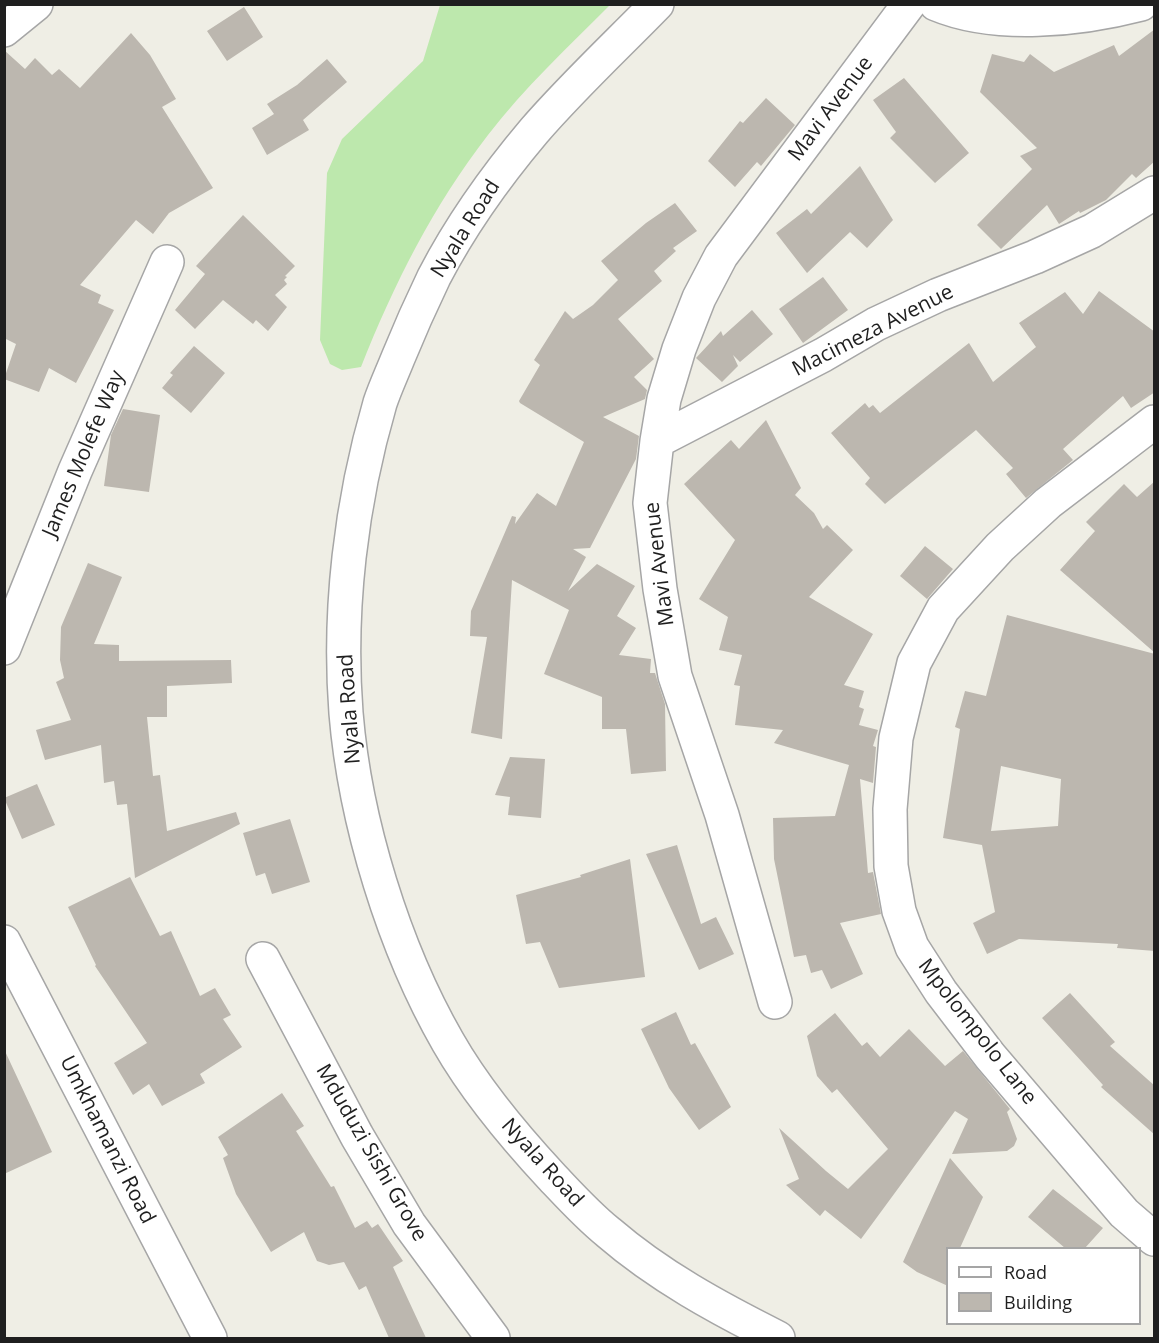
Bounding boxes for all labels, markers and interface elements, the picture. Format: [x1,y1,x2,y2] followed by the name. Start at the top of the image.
[783,52,879,166] street label: Mavi Avenue
[426,175,506,283] street label: Nyala Road
[788,280,958,382] street label: Macimeza Avenue
[38,367,130,541] street label: James Molefe Way
[640,500,680,628] street label: Mavi Avenue
[334,653,366,765] street label: Nyala Road
[912,954,1042,1110] street label: Mpolompolo Lane
[54,1052,160,1228] street label: Umkhamanzi Road
[310,1060,432,1246] street label: Mduduzi Sishi Grove
[496,1113,588,1213] street label: Nyala Road
[946,1247,1141,1325] legend
[1004,1260,1047,1284] text: Road
[1004,1290,1072,1314] text: Building

